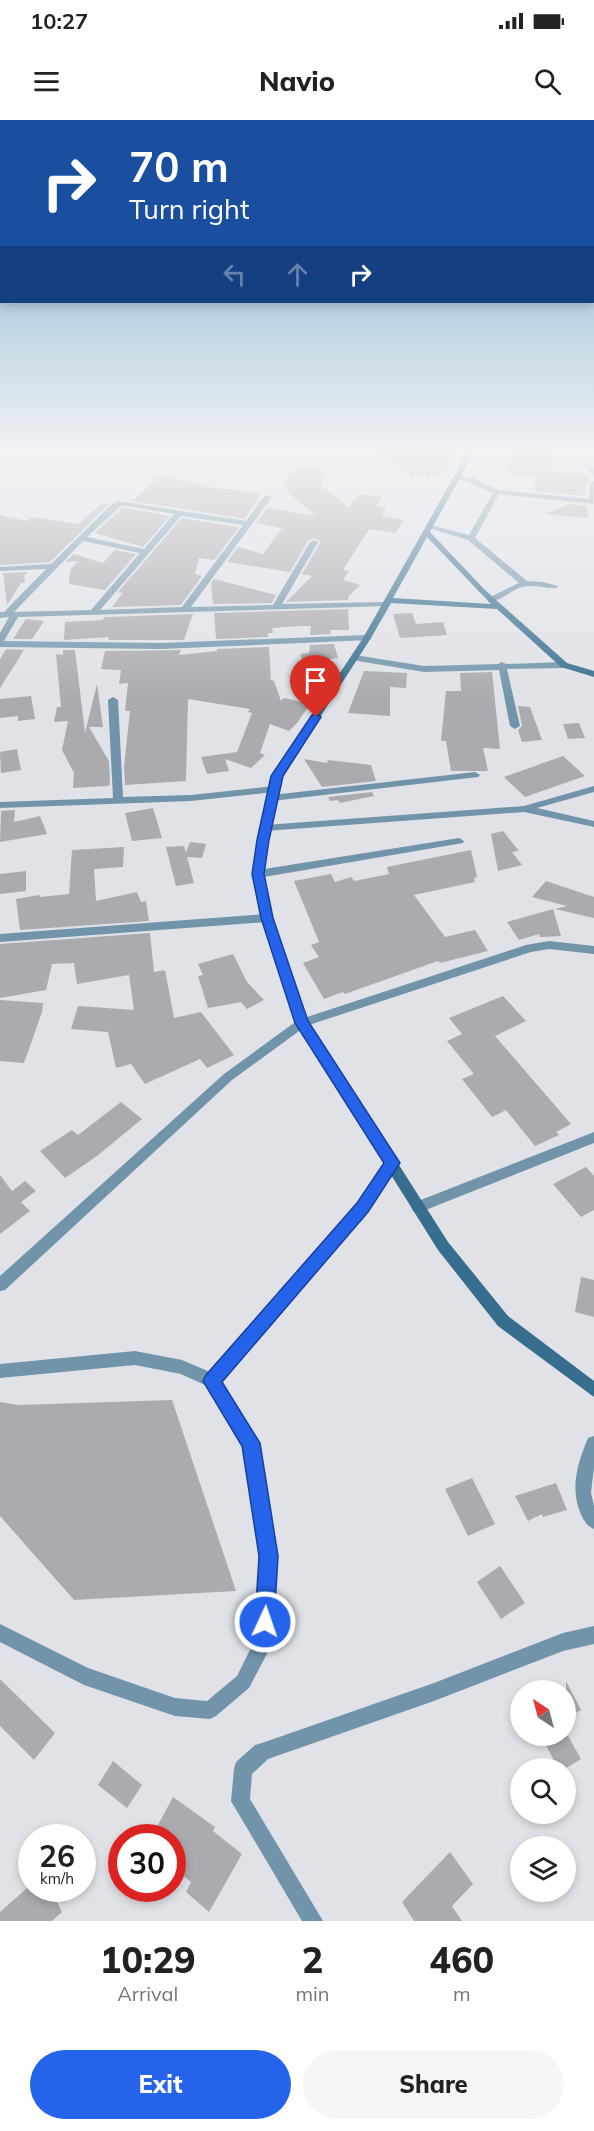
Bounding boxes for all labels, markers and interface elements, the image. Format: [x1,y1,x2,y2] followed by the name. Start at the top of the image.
[30,7,88,35] text: 10:27
[259,64,335,98] text: Navio
[30,65,63,98] icon: menu
[531,65,564,98] icon: search
[129,140,229,193] text: 70 m
[30,144,108,222] icon: right
[129,192,249,226] text: Turn right
[218,258,251,291] icon: left
[281,258,314,291] icon: ahead
[344,258,377,291] icon: right
[290,655,341,717] pin
[299,664,332,697] icon: arrive
[233,1590,297,1654] position arrow
[510,1680,576,1746] north arrow
[510,1680,576,1902] map controls
[510,1758,576,1824] button: search
[108,1824,186,1902] speed limit sign: 30
[510,1836,576,1902] button: layers
[39,1837,75,1875] text: 26
[40,1869,74,1888] text: km/h
[100,1937,196,1982] text: 10:29
[302,1937,323,1982] text: 2
[429,1937,494,1982] text: 460
[117,1981,178,2006] text: Arrival
[295,1981,330,2006] text: min
[453,1981,471,2006] text: m
[30,2050,291,2119] button: Exit
[303,2050,564,2119] button: Share

